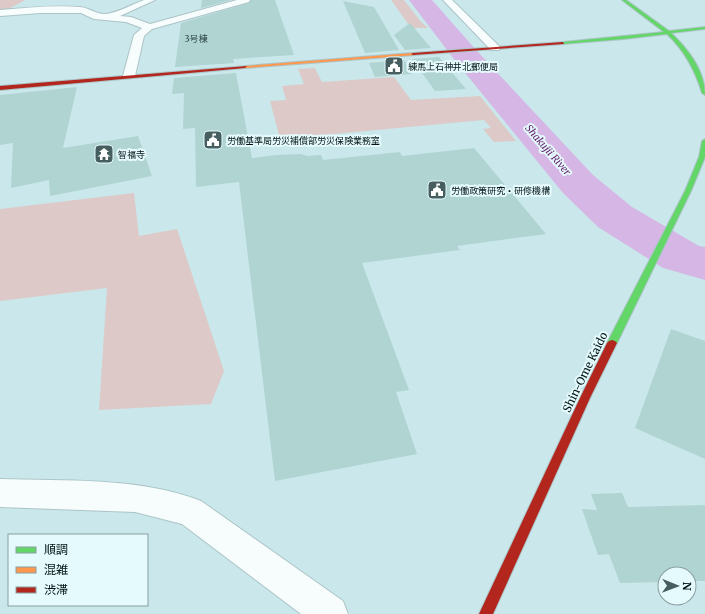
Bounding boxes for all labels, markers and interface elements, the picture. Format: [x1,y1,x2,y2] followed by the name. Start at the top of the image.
[184,33,209,44] house number: 3号棟
[383,55,405,77] public building icon: 練馬上石神井北郵便局
[408,61,498,72] place label: 練馬上石神井北郵便局
[522,122,574,179] water label: Shakujii River
[202,129,224,151] public building icon: 労働基準局労災補償部労災保険業務室
[227,135,380,146] place label: 労働基準局労災補償部労災保険業務室
[93,143,115,165] temple icon: 智福寺
[118,149,145,160] place label: 智福寺
[426,179,448,201] public building icon: 労働政策研究・研修機構
[451,185,550,196] place label: 労働政策研究・研修機構
[560,329,611,414] street label: Shin-Ome Kaido
[8,534,148,606] legend
[44,542,68,557] text: 順調
[44,562,68,577] text: 混雑
[657,566,697,606] north arrow
[44,582,68,597] text: 渋滞
[680,582,694,591] text: N

